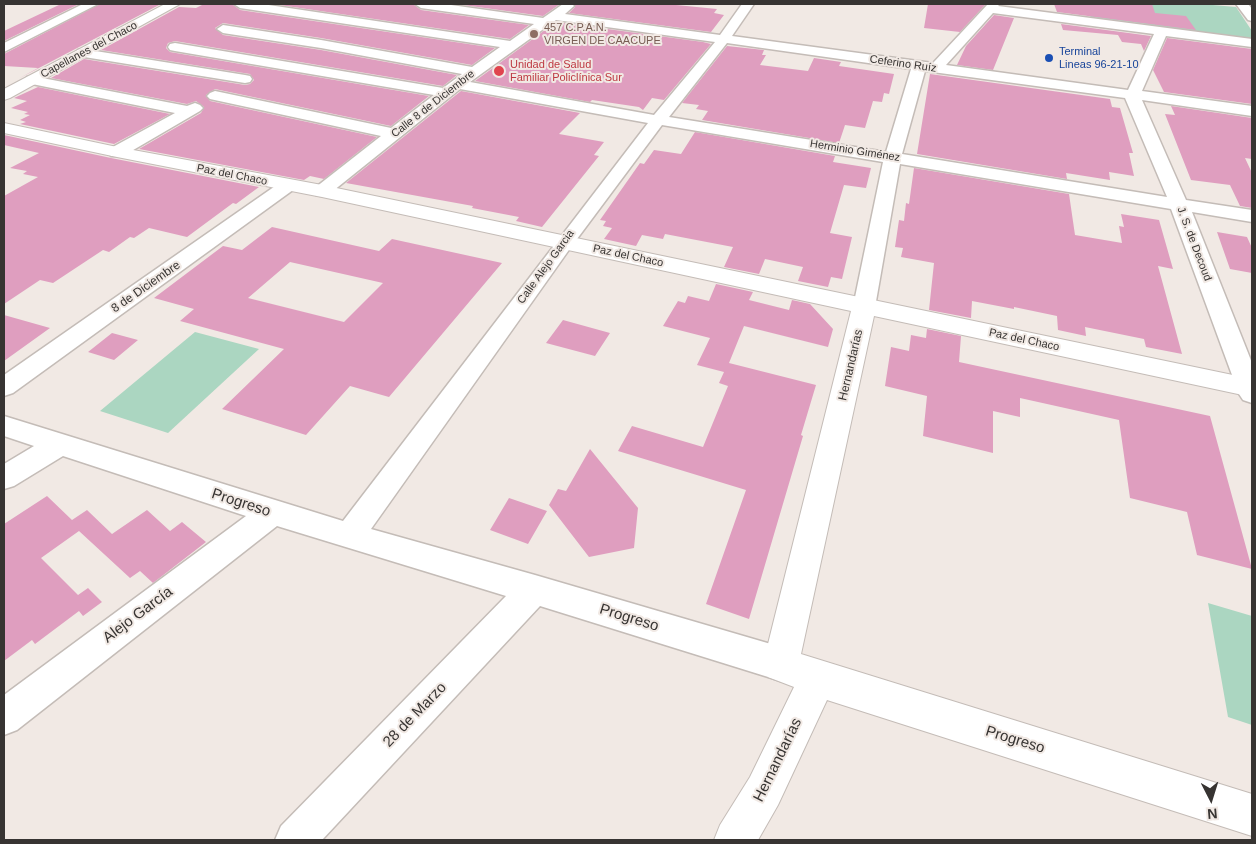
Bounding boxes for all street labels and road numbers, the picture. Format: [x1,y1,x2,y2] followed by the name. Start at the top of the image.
[38,19,140,81] street label: Capellanes del Chaco
[869,53,937,75] street label: Ceferino Ruíz
[389,67,477,141] street label: Calle 8 de Diciembre
[809,137,901,165] street label: Herminio Giménez
[196,162,268,188] street label: Paz del Chaco
[1174,205,1214,283] street label: J. S. de Decoud
[515,228,577,306] street label: Calle Alejo Garcia
[592,242,664,270] street label: Paz del Chaco
[109,258,183,316] street label: 8 de Diciembre
[988,326,1060,354] street label: Paz del Chaco
[836,328,866,402] street label: Hernandarías
[209,485,273,521] street label: Progreso
[100,583,176,647] street label: Alejo García
[597,600,661,636] street label: Progreso
[380,679,450,751] street label: 28 de Marzo
[750,715,806,805] street label: Hernandarías
[983,722,1047,758] street label: Progreso

